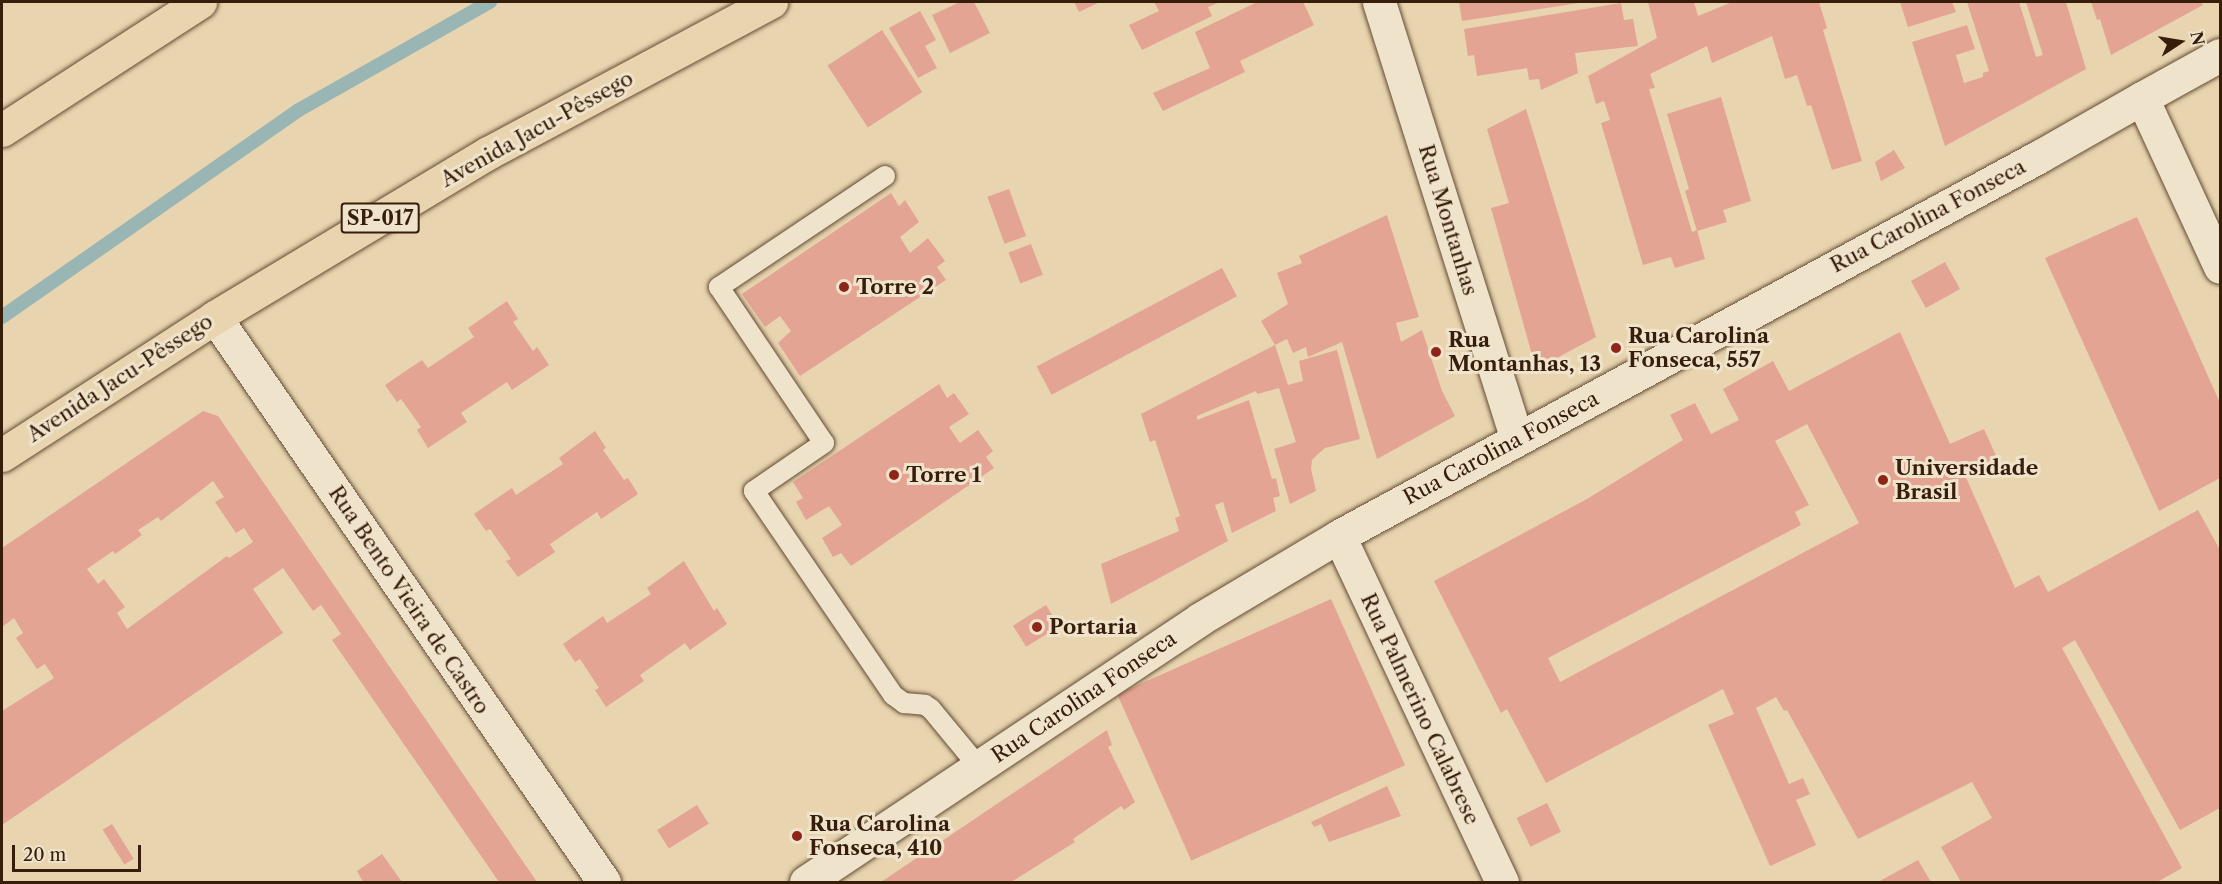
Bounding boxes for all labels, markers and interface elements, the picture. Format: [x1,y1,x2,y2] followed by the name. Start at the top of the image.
[2150,12,2210,72] north arrow
[2186,29,2209,47] text: N
[436,66,638,192] street label: Avenida Jacu-Pêssego
[1413,141,1483,299] street label: Rua Montanhas
[1826,154,2030,278] street label: Rua Carolina Fonseca
[340,201,421,235] road number: SP-017
[856,274,934,300] place label: Torre 2
[837,280,851,294] marker: Torre 2
[22,308,218,448] street label: Avenida Jacu-Pêssego
[1628,323,1769,373] place label: Rua Carolina Fonseca, 557
[1448,327,1601,377] place label: Rua Montanhas, 13
[1609,341,1623,355] marker: Rua Carolina Fonseca, 557
[1429,345,1443,359] marker: Rua Montanhas, 13
[1399,386,1603,510] street label: Rua Carolina Fonseca
[1895,455,2038,505] place label: Universidade Brasil
[906,462,981,488] place label: Torre 1
[887,468,901,482] marker: Torre 1
[1876,473,1890,487] marker: Universidade Brasil
[323,481,495,719] street label: Rua Bento Vieira de Castro
[1355,589,1485,829] street label: Rua Palmerino Calabrese
[1049,614,1137,640] place label: Portaria
[1030,620,1044,634] marker: Portaria
[987,626,1181,768] street label: Rua Carolina Fonseca
[809,811,950,861] place label: Rua Carolina Fonseca, 410
[790,829,804,843] marker: Rua Carolina Fonseca, 410
[15,833,144,871] scale bar
[23,844,66,866] text: 20 m

